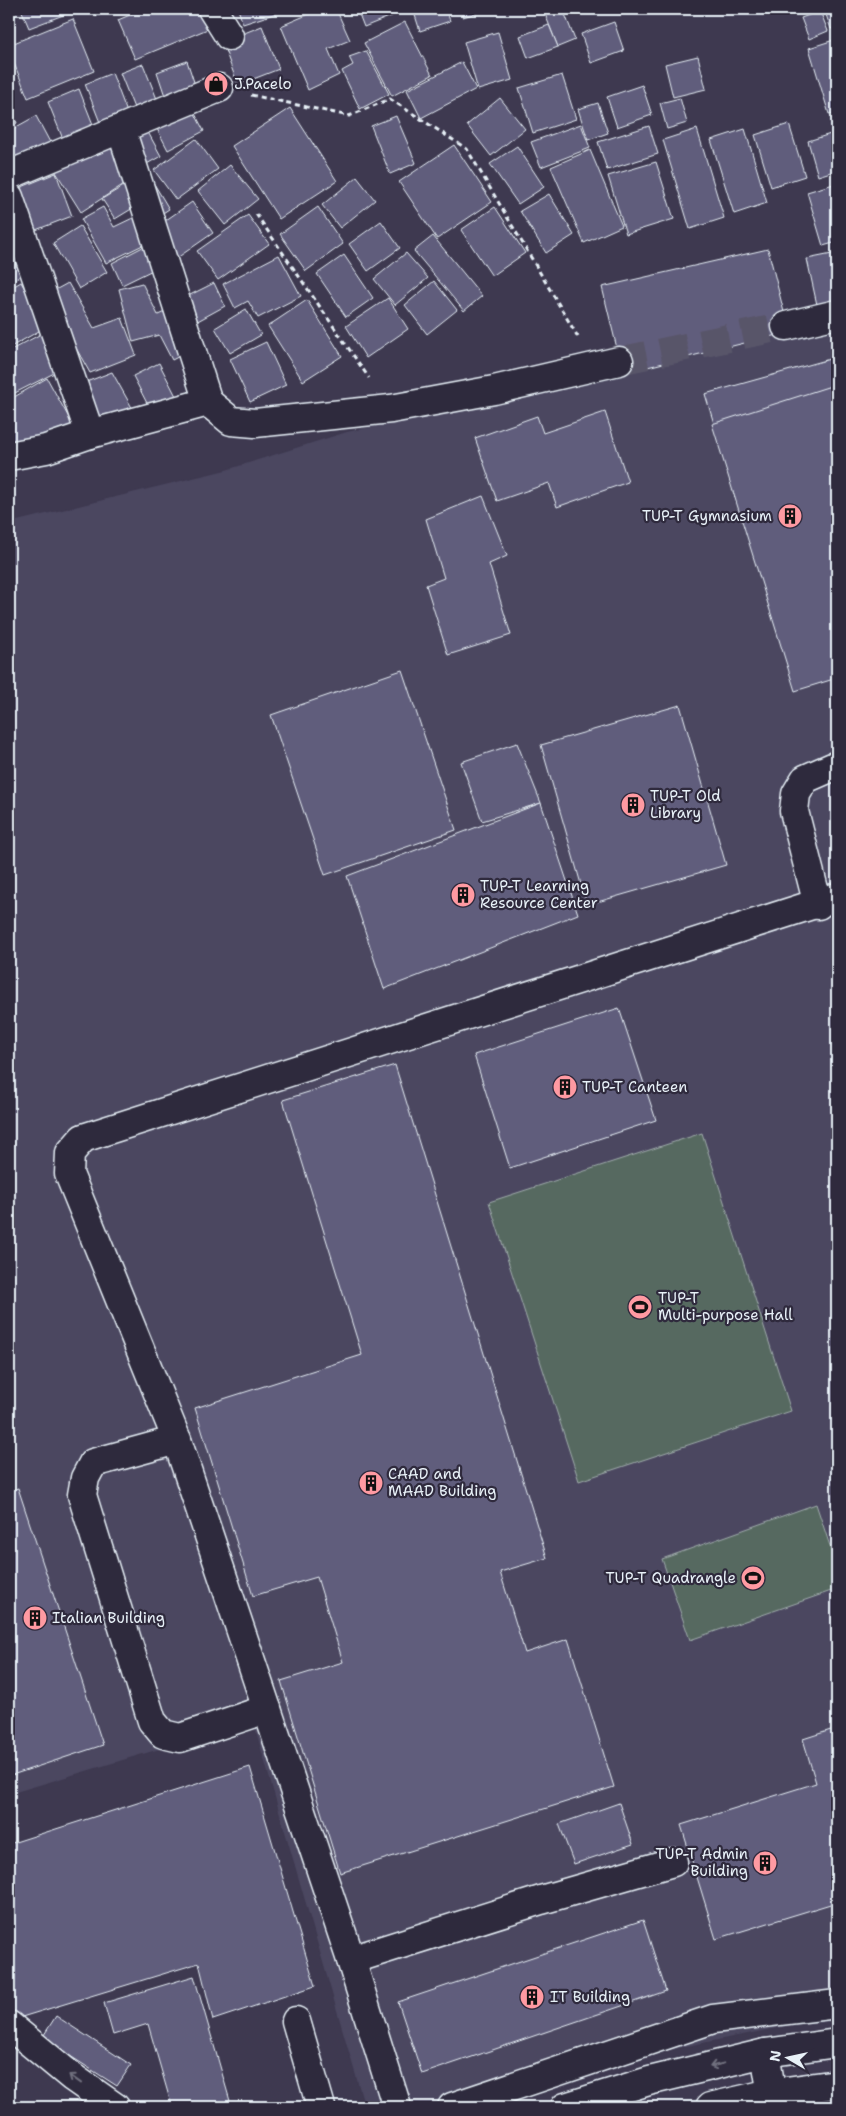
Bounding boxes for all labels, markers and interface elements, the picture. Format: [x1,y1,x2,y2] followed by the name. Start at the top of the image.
[203,71,229,97] shop icon: J.Pacelo
[234,74,292,94] place label: J.Pacelo
[777,503,803,529] building icon: TUP-T Gymnasium
[642,506,772,526] place label: TUP-T Gymnasium
[650,786,721,823] place label: TUP-T Old Library
[620,792,646,818] building icon: TUP-T Old Library
[480,876,598,913] place label: TUP-T Learning Resource Center
[450,882,476,908] building icon: TUP-T Learning Resource Center
[552,1074,578,1100] building icon: TUP-T Canteen
[582,1077,687,1097] place label: TUP-T Canteen
[658,1288,793,1325] place label: TUP-T Multi-purpose Hall
[627,1294,653,1320] sports icon: TUP-T Multi-purpose Hall
[388,1464,496,1501] place label: CAAD and MAAD Building
[358,1470,384,1496] building icon: CAAD and MAAD Building
[740,1565,766,1591] sports icon: TUP-T Quadrangle
[605,1568,736,1588] place label: TUP-T Quadrangle
[22,1605,48,1631] building icon: Italian Building
[52,1608,165,1628] place label: Italian Building
[656,1844,748,1881] place label: TUP-T Admin Building
[752,1850,778,1876] building icon: TUP-T Admin Building
[519,1984,545,2010] building icon: IT Building
[550,1987,630,2007] place label: IT Building
[764,2034,814,2084] north arrow
[765,2049,785,2063] text: N
[710,2061,726,2070] one-way arrow
[68,2074,82,2084] one-way arrow

